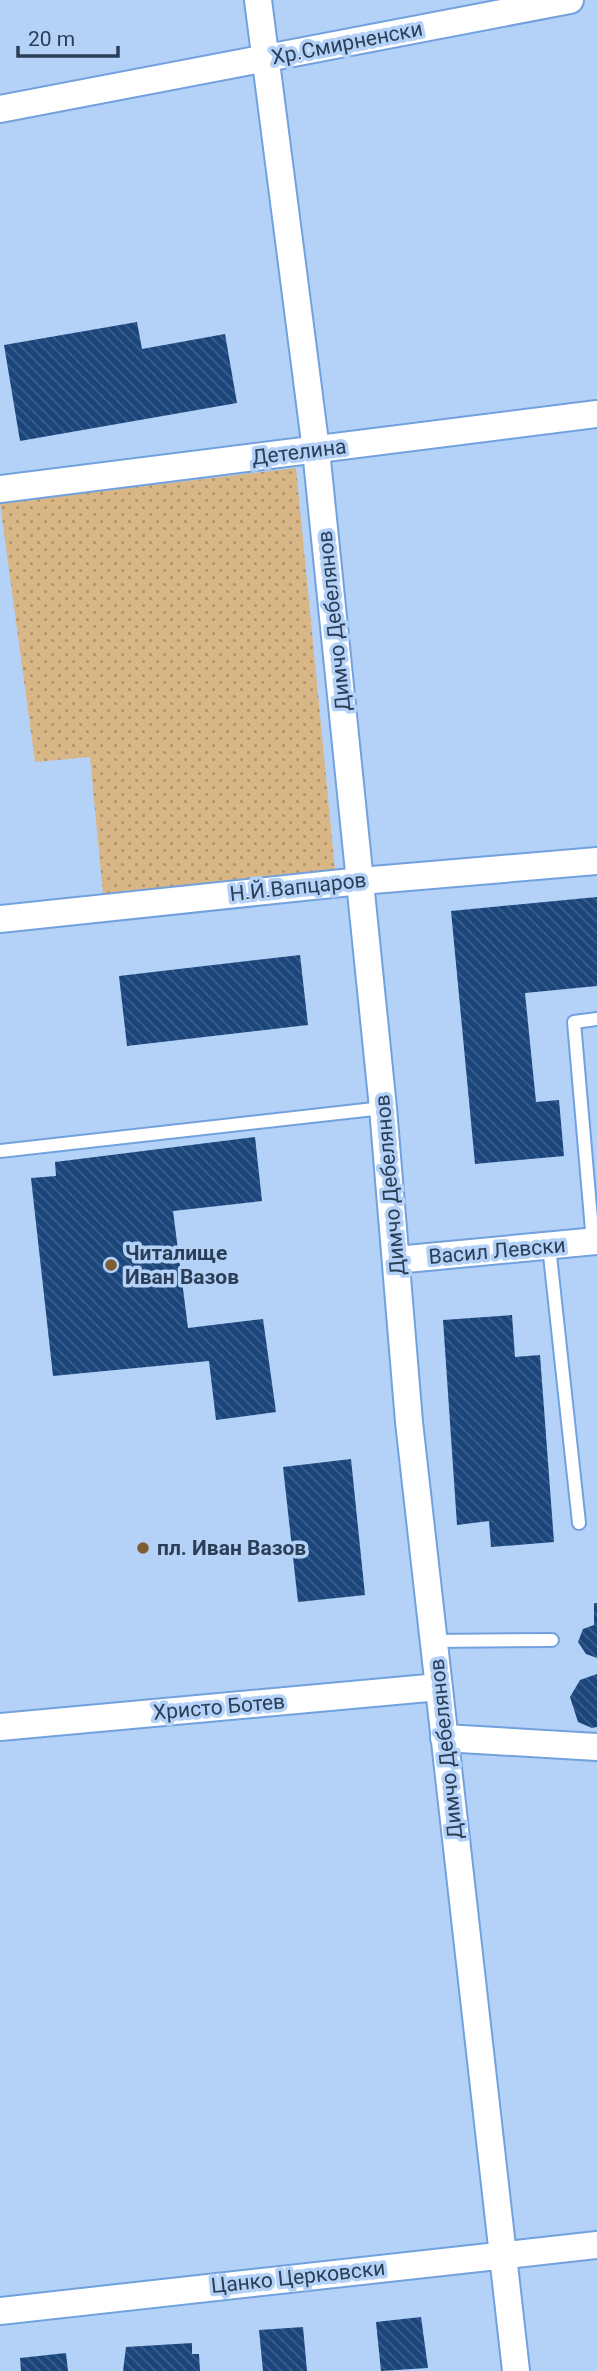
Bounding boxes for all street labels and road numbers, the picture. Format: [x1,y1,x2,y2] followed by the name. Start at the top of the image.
[269,17,425,69] street label: Хр.Смирненски
[250,434,348,470] street label: Детелина
[313,529,355,713] street label: Димчо Дебелянов
[228,868,368,906] street label: Н.Й.Вапцаров
[370,1094,410,1276] street label: Димчо Дебелянов
[427,1233,567,1269] street label: Васил Левски
[425,1657,467,1841] street label: Димчо Дебелянов
[152,1689,286,1725] street label: Христо Ботев
[210,2256,386,2298] street label: Цанко Церковски

